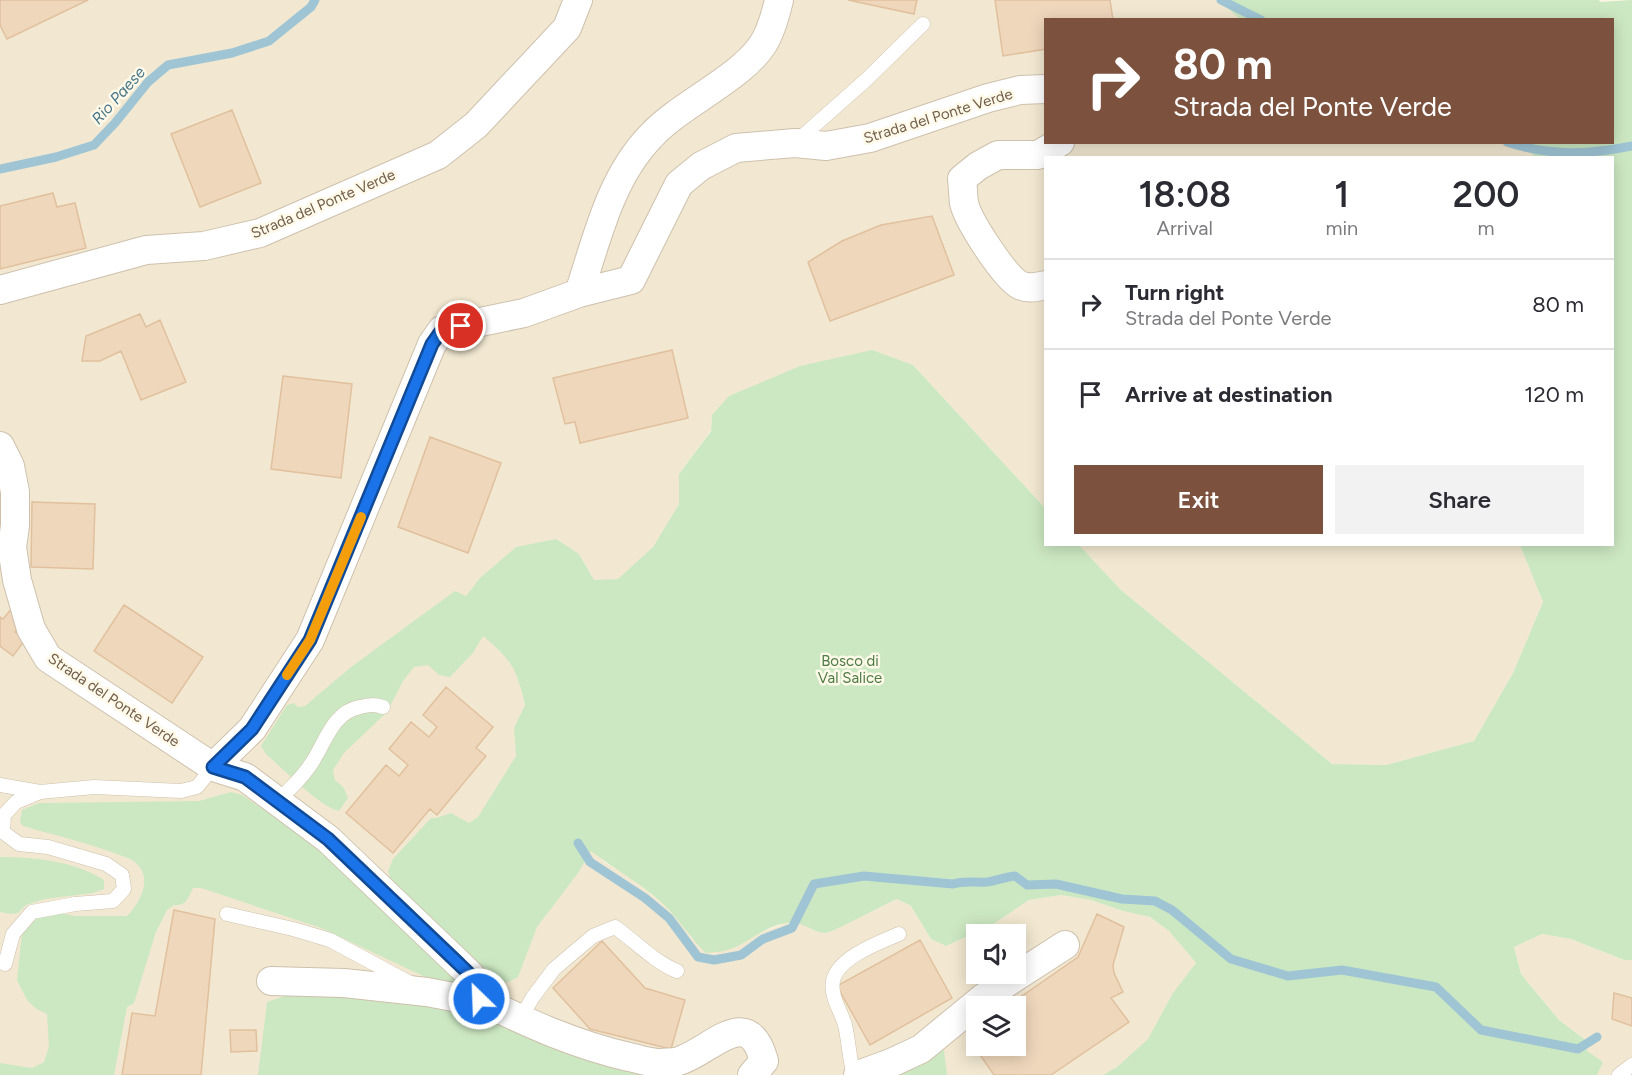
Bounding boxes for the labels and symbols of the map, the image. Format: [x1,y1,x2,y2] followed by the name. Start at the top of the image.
[88,63,149,128] water label: Rio Paese
[861,85,1015,147] street label: Strada del Ponte Verde
[248,165,398,243] street label: Strada del Ponte Verde
[435,300,486,351] pin
[45,649,183,751] street label: Strada del Ponte Verde
[818,652,882,687] park label: Bosco di Val Salice
[447,967,511,1031] position arrow

